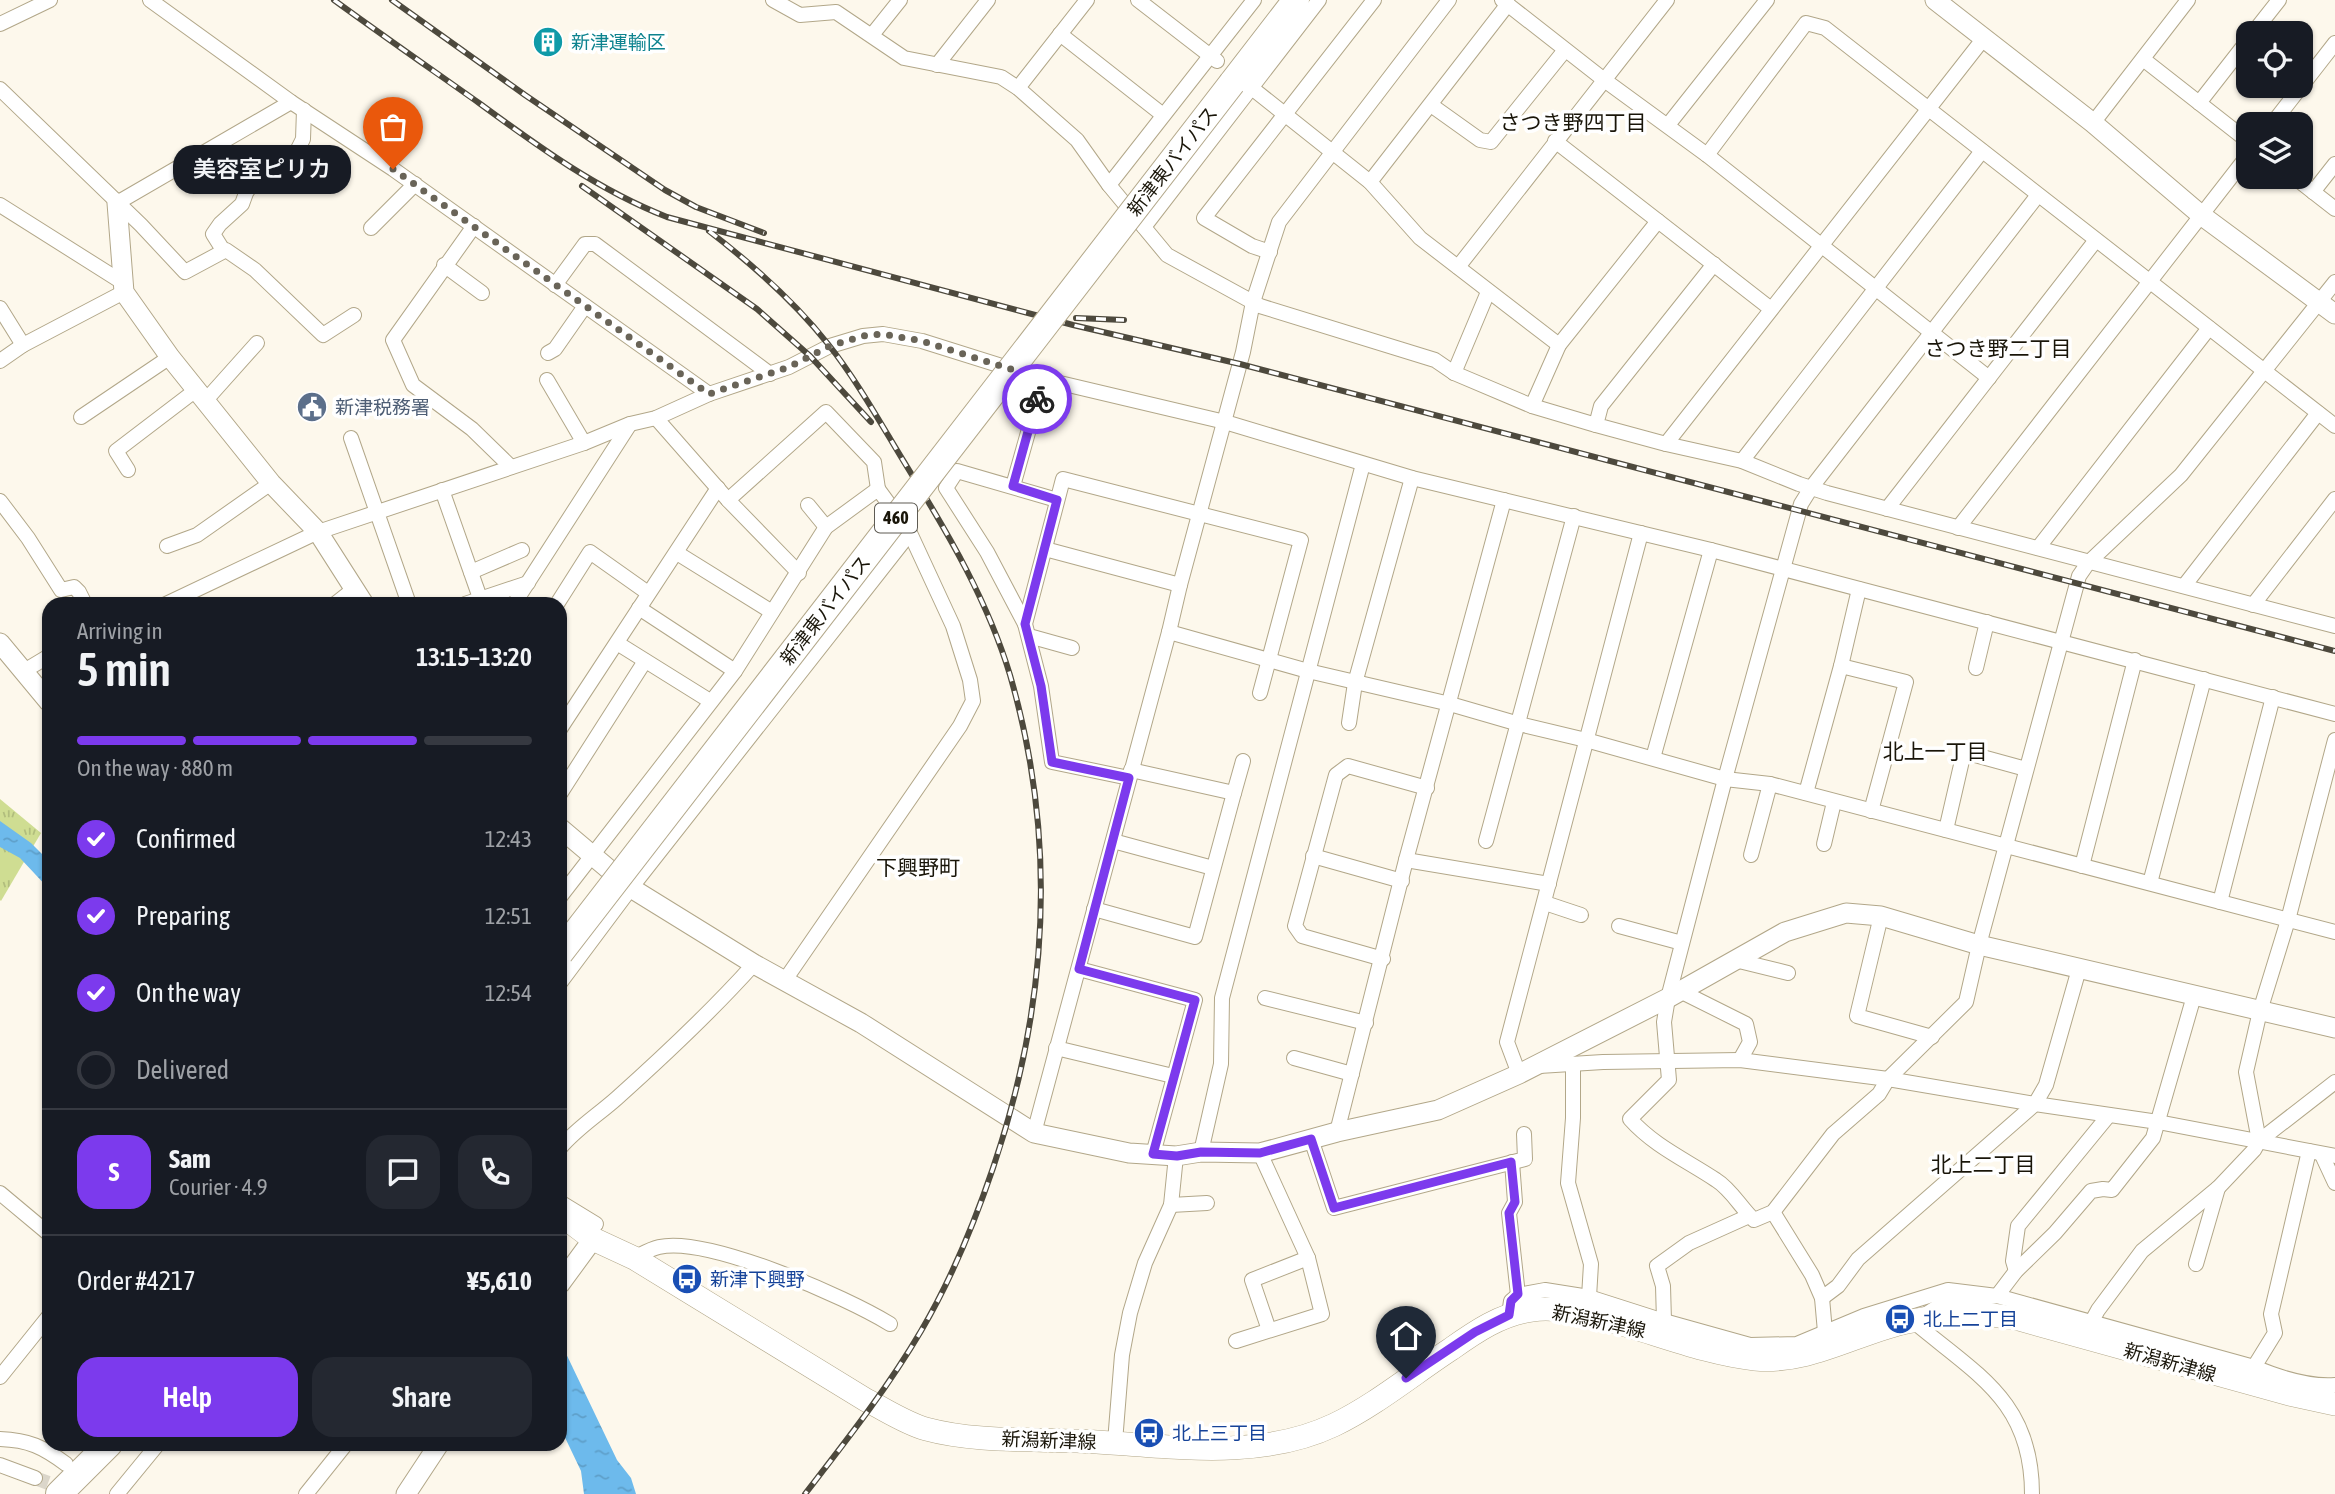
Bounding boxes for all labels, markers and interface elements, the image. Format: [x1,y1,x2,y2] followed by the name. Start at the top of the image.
[2236,21,2313,189] map controls
[2236,21,2313,98] button: locate
[531,25,565,59] building icon: 新津運輸区
[571,31,666,53] place label: 新津運輸区
[363,97,423,169] pin
[1123,102,1221,220] street label: 新津東バイパス
[374,108,412,146] icon: bag
[1500,110,1647,134] district label: さつき野四丁目
[2236,112,2313,189] button: layers
[173,144,351,194] callout: 美容室ピリカ
[193,156,331,182] text: 美容室ピリカ
[1925,336,2072,360] district label: さつき野二丁目
[1002,364,1072,434] courier
[1018,380,1056,418] icon: bike
[295,390,329,424] public building icon: 新津税務署
[335,396,430,418] place label: 新津税務署
[875,504,917,532] road number: 460
[776,551,874,669] street label: 新津東バイパス
[77,618,163,644] text: Arriving in
[416,642,532,672] text: 13:15–13:20
[77,643,171,696] text: 5 min
[1883,739,1988,763] district label: 北上一丁目
[77,755,233,781] text: On the way · 880 m
[77,820,115,858] icon: check
[136,824,236,854] text: Confirmed
[485,826,532,852] text: 12:43
[876,855,960,879] district label: 下興野町
[77,897,115,935] icon: check
[136,901,230,931] text: Preparing
[485,903,532,929] text: 12:51
[77,974,115,1012] icon: check
[136,978,241,1008] text: On the way
[485,980,532,1006] text: 12:54
[136,1055,229,1085] text: Delivered
[366,1135,440,1209] button: chat
[458,1135,532,1209] button: phone
[169,1144,211,1174] text: Sam
[1931,1152,2036,1176] district label: 北上二丁目
[109,1157,119,1187] text: S
[169,1174,268,1200] text: Courier · 4.9
[670,1262,704,1296] bus stop icon: 新津下興野
[77,1266,196,1296] text: Order #4217
[467,1266,532,1296] text: ¥5,610
[710,1268,805,1290] place label: 新津下興野
[1550,1300,1648,1342] street label: 新潟新津線
[1883,1302,1917,1336] bus stop icon: 北上二丁目
[1376,1306,1436,1378] pin
[1923,1308,2018,1330] place label: 北上二丁目
[1387,1317,1425,1355] icon: home
[2121,1338,2219,1386] street label: 新潟新津線
[77,1357,298,1437] button: Help
[312,1357,532,1437] button: Share
[1132,1416,1166,1450] bus stop icon: 北上三丁目
[1172,1422,1267,1444] place label: 北上三丁目
[1001,1427,1097,1453] street label: 新潟新津線

